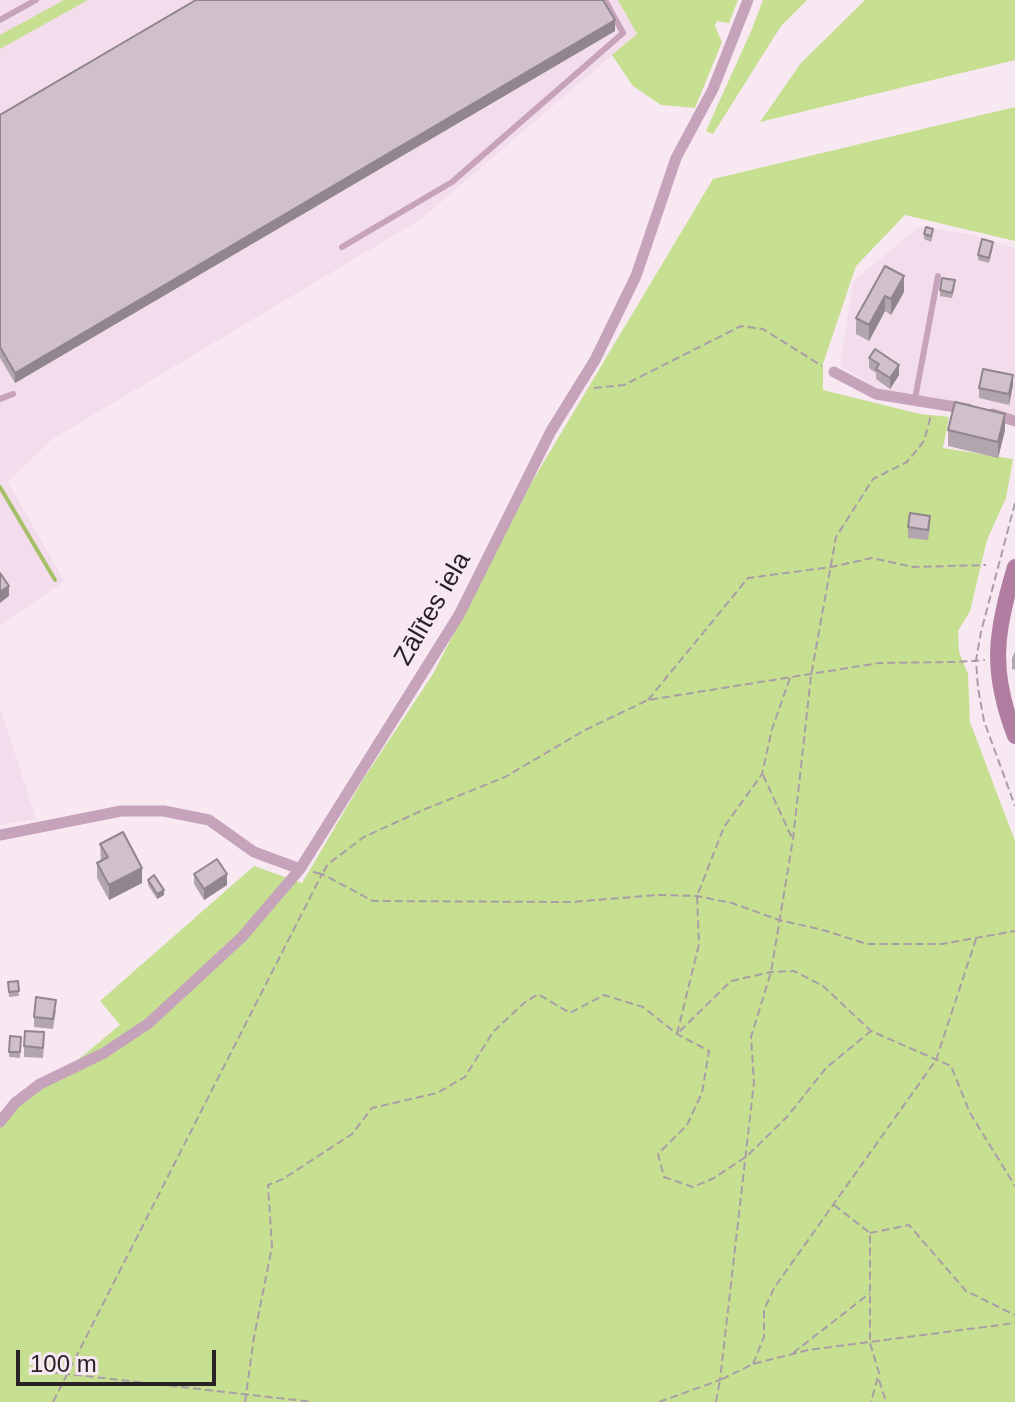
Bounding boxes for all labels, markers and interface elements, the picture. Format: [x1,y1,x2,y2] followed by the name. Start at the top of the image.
[388,547,478,671] street label: Zālītes iela
[20,1334,220,1384] scale bar
[30,1350,97,1377] text: 100 m

